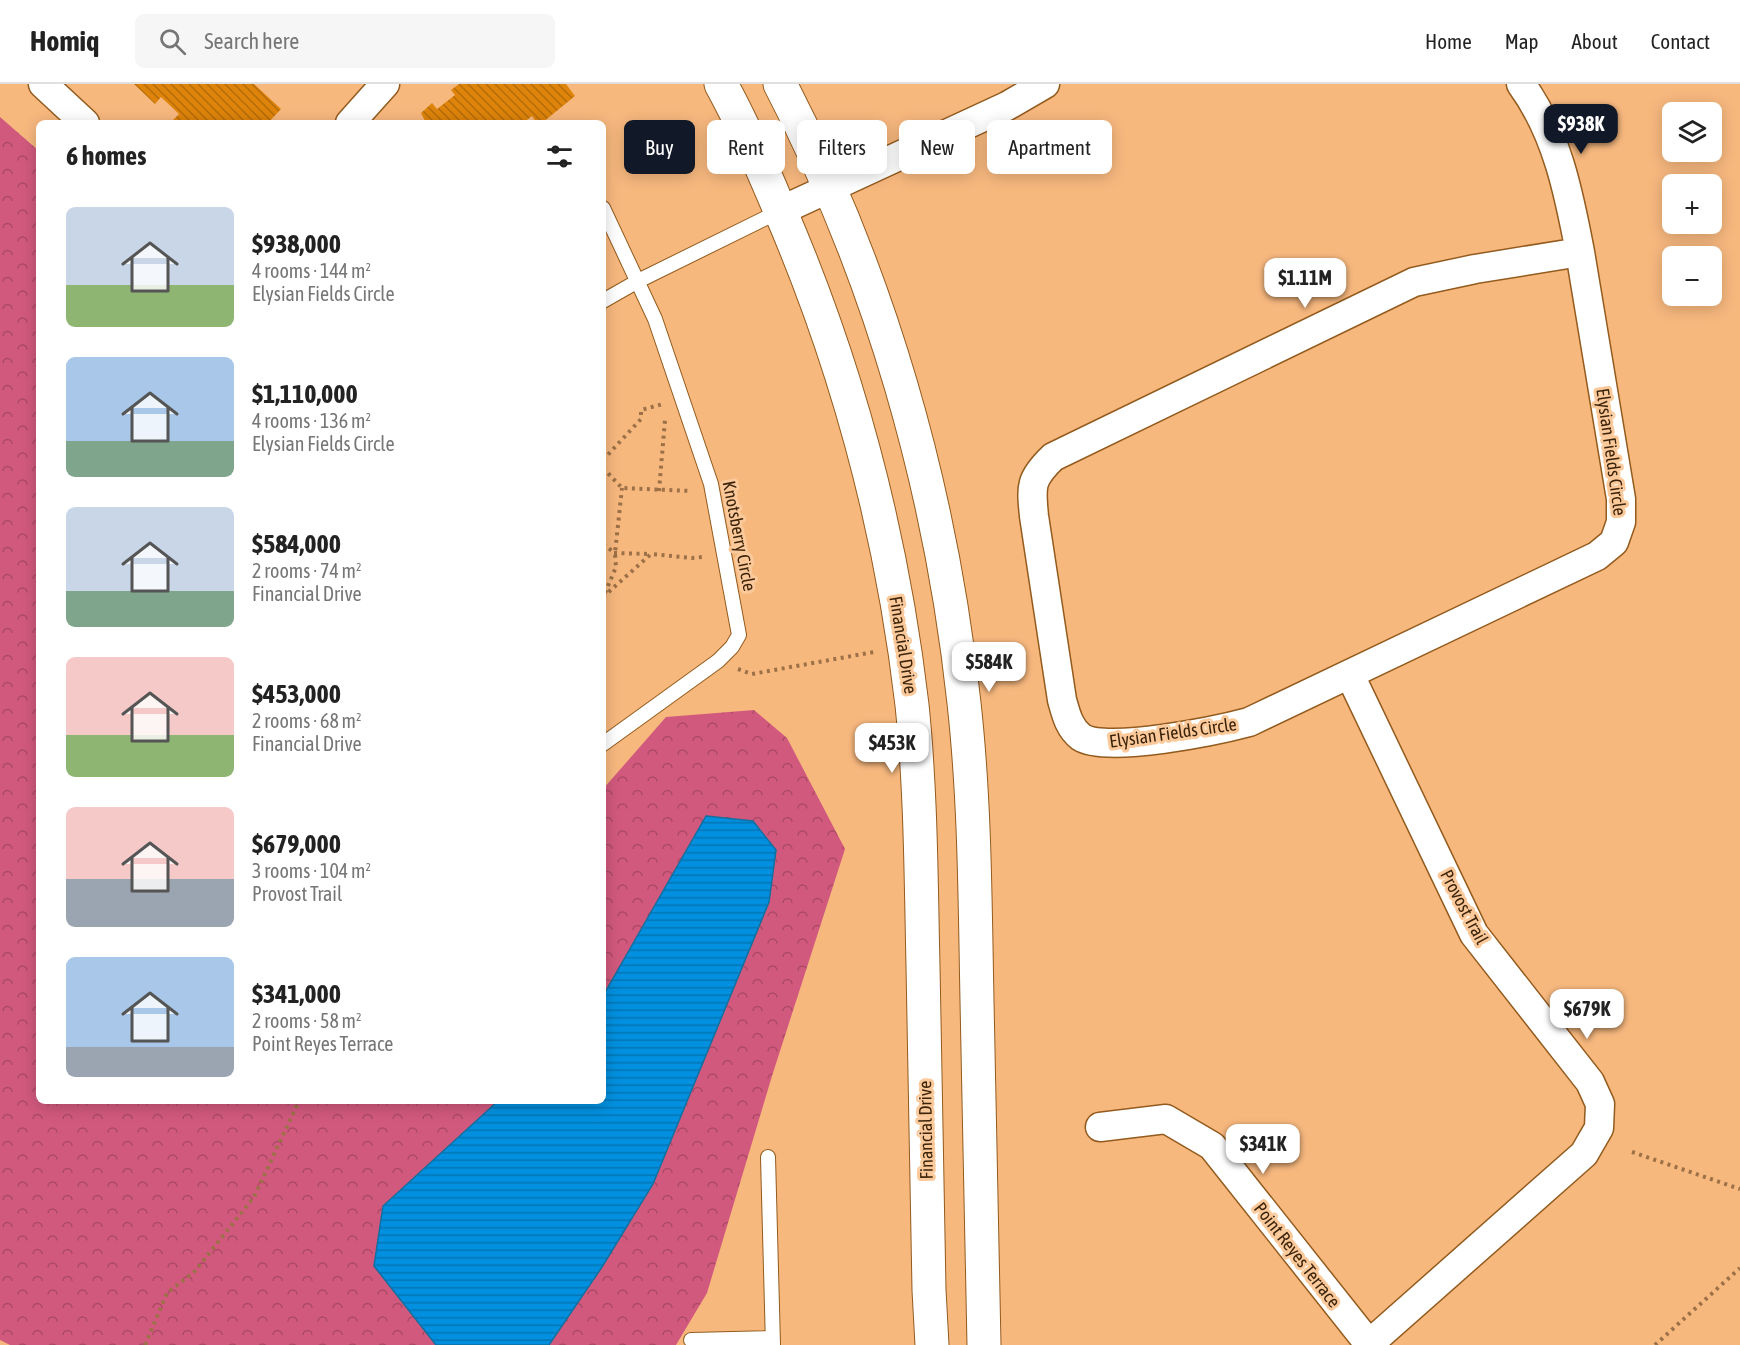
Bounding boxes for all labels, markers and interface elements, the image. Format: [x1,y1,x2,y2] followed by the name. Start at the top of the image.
[135,14,555,68] search box
[30,25,99,57] text: Homiq
[156,25,189,58] icon: search
[204,28,299,54] text: Search here
[1425,29,1472,53] text: Home
[1505,29,1539,53] text: Map
[1572,29,1618,53] text: About
[1651,29,1710,53] text: Contact
[1662,102,1722,306] map controls
[1662,102,1722,162] button: layers
[1539,104,1623,155] pin: $938K
[1558,112,1604,135] text: $938K
[624,120,695,174] chip: Buy
[707,120,785,174] chip: Rent
[797,120,887,174] chip: Filters
[899,120,975,174] chip: New
[987,120,1112,174] chip: Apartment
[543,140,576,173] icon: filters
[66,141,146,171] text: 6 homes
[1662,174,1722,234] button: +
[252,229,341,259] text: $938,000
[114,231,186,303] icon: home
[1662,246,1722,306] button: −
[1256,258,1354,309] pin: $1.11M
[252,259,371,282] text: 4 rooms · 144 m²
[1278,266,1332,289] text: $1.11M
[252,282,394,305] text: Elysian Fields Circle
[252,379,358,409] text: $1,110,000
[114,381,186,453] icon: home
[1592,387,1631,517] street label: Elysian Fields Circle
[252,409,371,432] text: 4 rooms · 136 m²
[252,432,394,455] text: Elysian Fields Circle
[719,479,760,593] street label: Knotsberry Circle
[252,529,341,559] text: $584,000
[114,531,186,603] icon: home
[252,559,362,582] text: 2 rooms · 74 m²
[252,582,362,605] text: Financial Drive
[885,595,922,695] street label: Financial Drive
[947,642,1031,693] pin: $584K
[966,650,1012,673] text: $584K
[252,679,341,709] text: $453,000
[114,681,186,753] icon: home
[252,709,362,732] text: 2 rooms · 68 m²
[1108,713,1238,752] street label: Elysian Fields Circle
[850,723,934,774] pin: $453K
[869,731,915,754] text: $453K
[252,732,362,755] text: Financial Drive
[252,829,341,859] text: $679,000
[114,831,186,903] icon: home
[252,859,371,882] text: 3 rooms · 104 m²
[1436,866,1493,948] street label: Provost Trail
[252,882,342,905] text: Provost Trail
[252,979,341,1009] text: $341,000
[114,981,186,1053] icon: home
[1545,989,1629,1040] pin: $679K
[1564,997,1610,1020] text: $679K
[252,1009,362,1032] text: 2 rooms · 58 m²
[252,1032,393,1055] text: Point Reyes Terrace
[914,1081,937,1179] street label: Financial Drive
[1221,1124,1305,1175] pin: $341K
[1240,1132,1286,1155] text: $341K
[1250,1198,1345,1311] street label: Point Reyes Terrace

